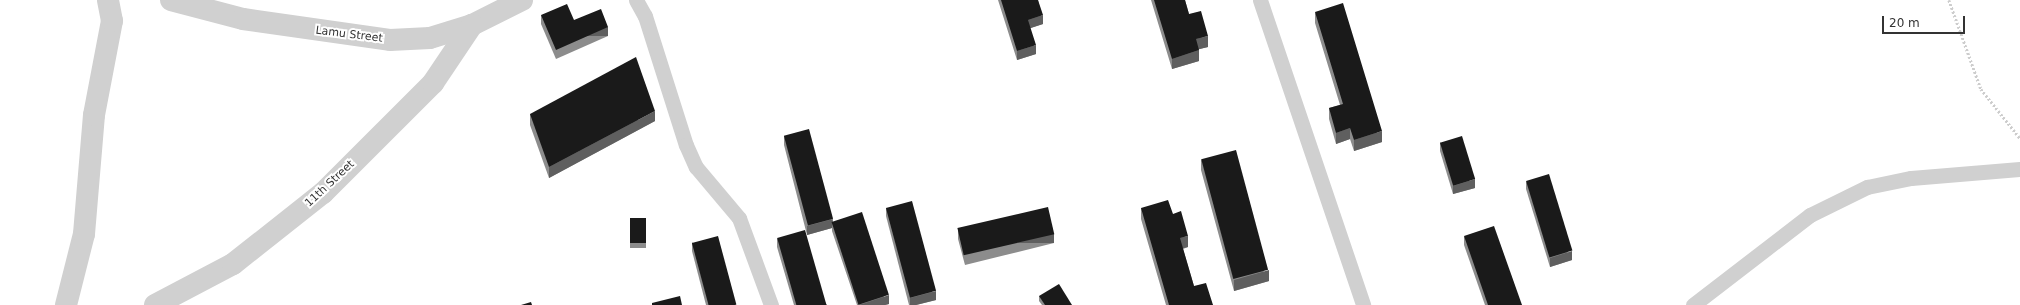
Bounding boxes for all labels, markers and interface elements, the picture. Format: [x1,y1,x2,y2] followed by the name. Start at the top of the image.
[1884,8,1967,34] scale bar
[1889,16,1920,30] text: 20 m
[315,24,383,46] street label: Lamu Street
[303,158,357,210] street label: 11th Street

